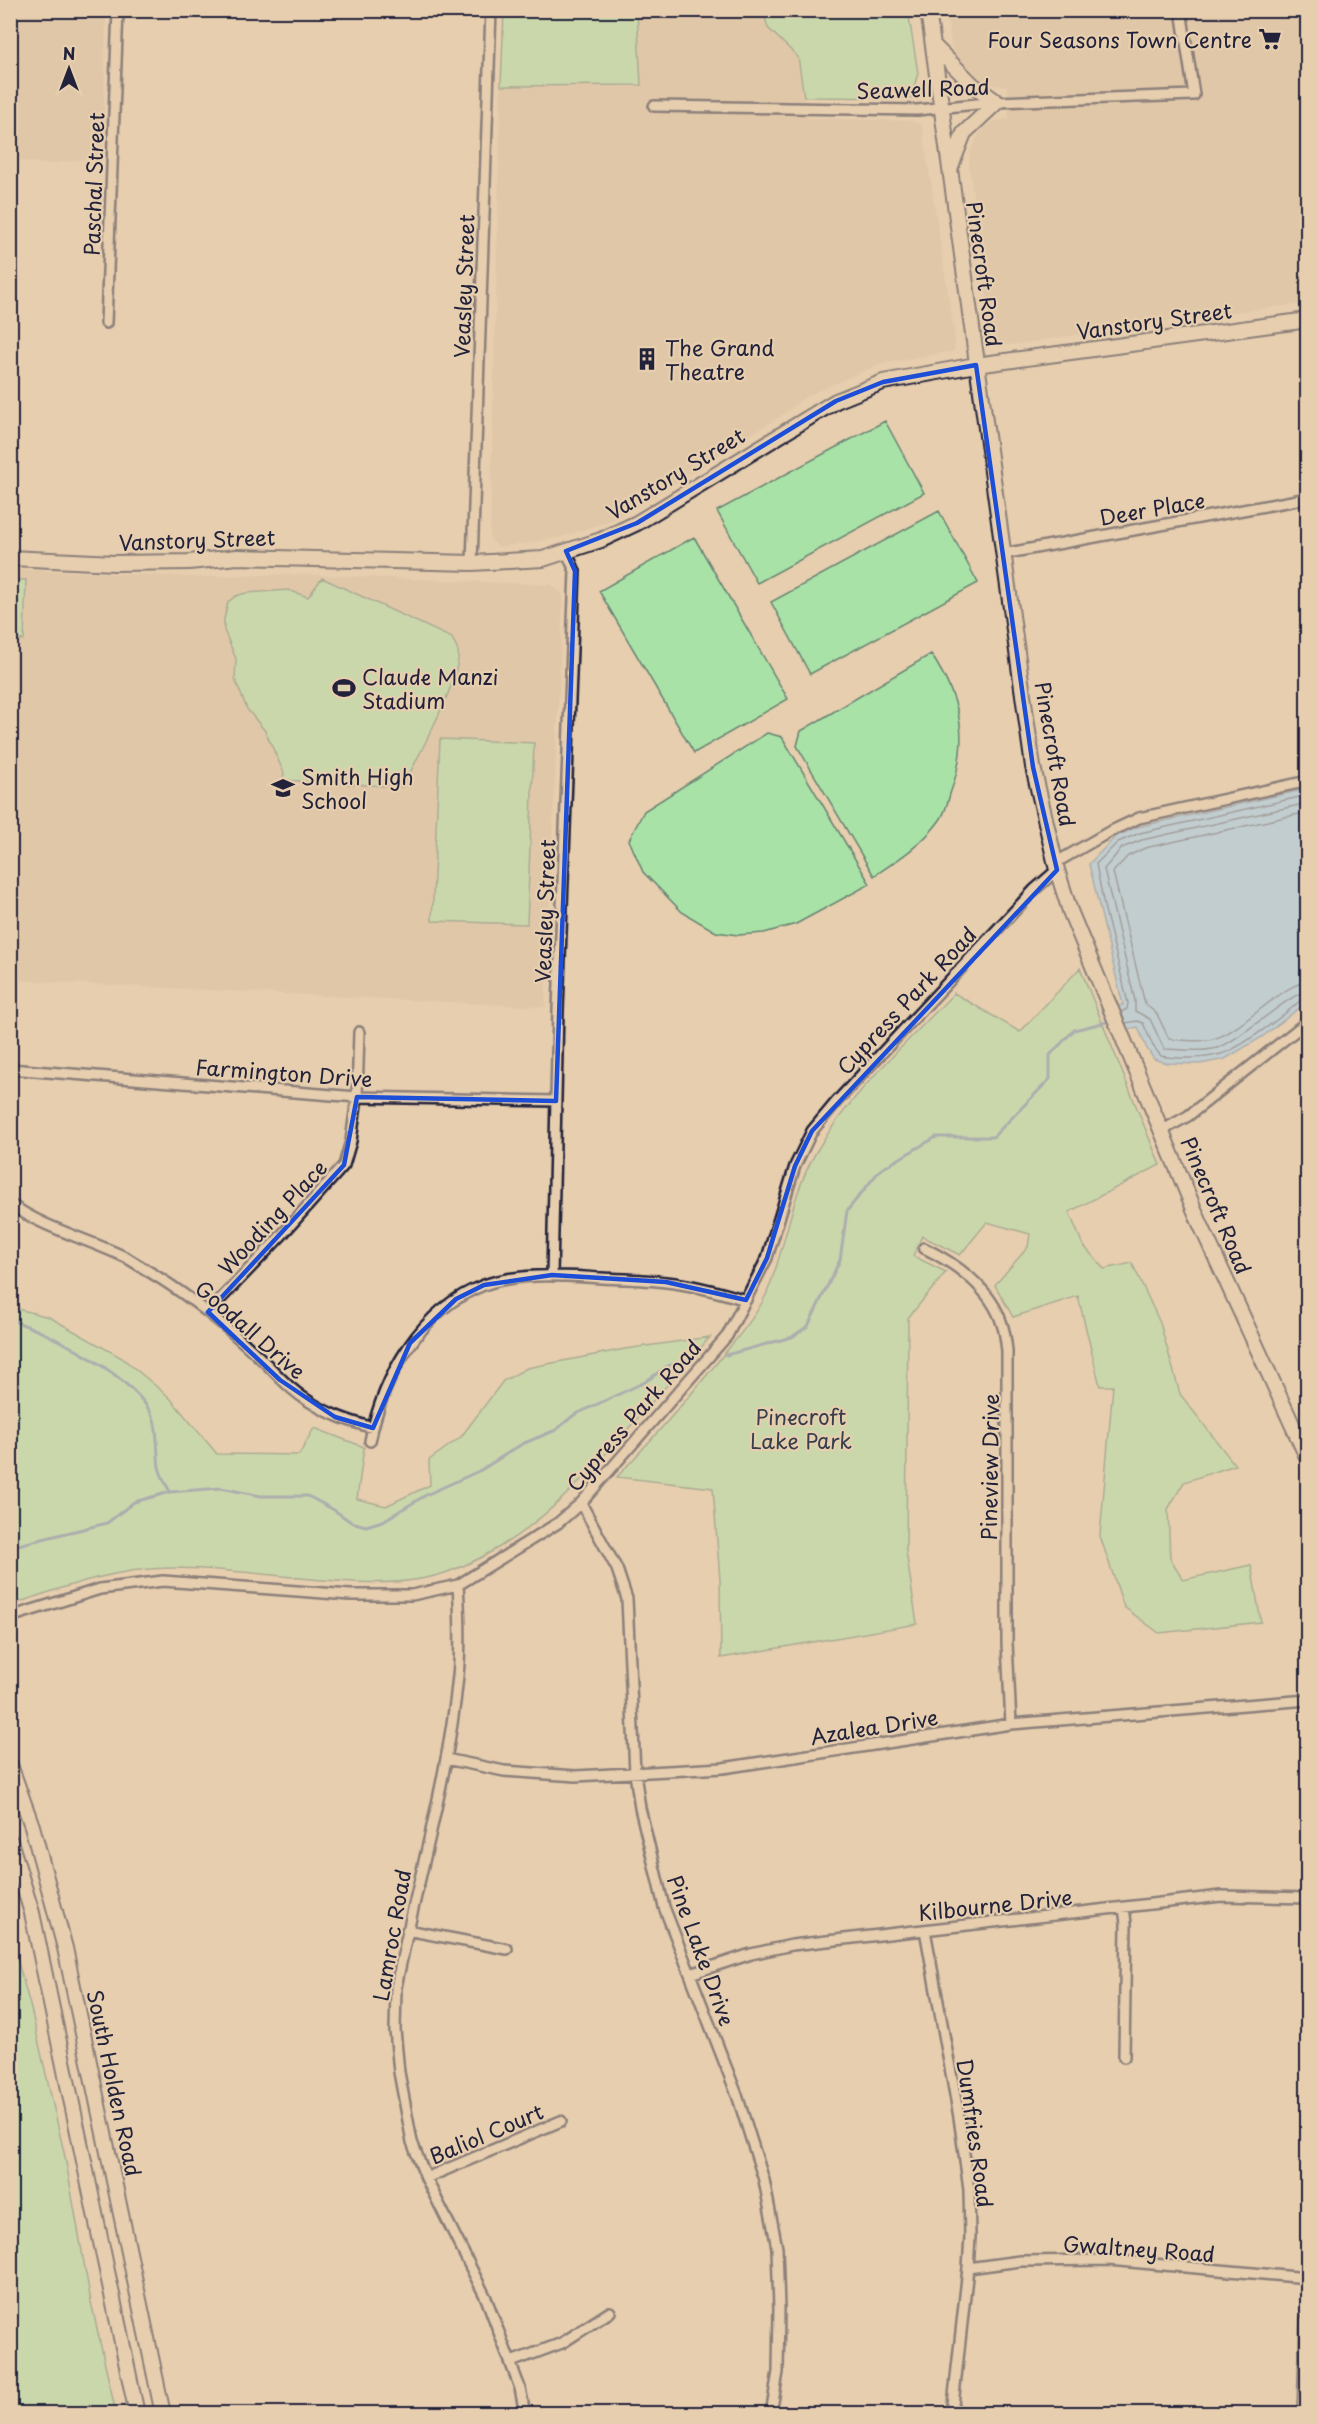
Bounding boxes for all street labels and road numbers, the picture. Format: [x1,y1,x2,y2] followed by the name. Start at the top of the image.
[856,70,990,106] street label: Seawell Road
[75,112,111,256] street label: Paschal Street
[959,199,1011,349] street label: Pinecroft Road
[445,214,481,358] street label: Veasley Street
[1074,293,1234,347] street label: Vanstory Street
[600,419,750,527] street label: Vanstory Street
[1097,483,1207,533] street label: Deer Place
[118,520,276,558] street label: Vanstory Street
[1028,679,1084,829] street label: Pinecroft Road
[526,839,562,983] street label: Veasley Street
[829,919,983,1081] street label: Cypress Park Road
[194,1050,374,1094] street label: Farmington Drive
[1174,1131,1260,1279] street label: Pinecroft Road
[210,1152,334,1282] street label: Wooding Place
[189,1272,313,1386] street label: Goodall Drive
[558,1332,708,1498] street label: Cypress Park Road
[972,1393,1006,1541] street label: Pineview Drive
[808,1700,940,1752] street label: Azalea Drive
[364,1867,418,2003] street label: Lamroc Road
[660,1870,744,2030] street label: Pine Lake Drive
[916,1880,1074,1928] street label: Kilbourne Drive
[80,1987,150,2179] street label: South Holden Road
[950,2056,1002,2210] street label: Dumfries Road
[424,2095,548,2171] street label: Baliol Court
[1062,2227,1216,2269] street label: Gwaltney Road

